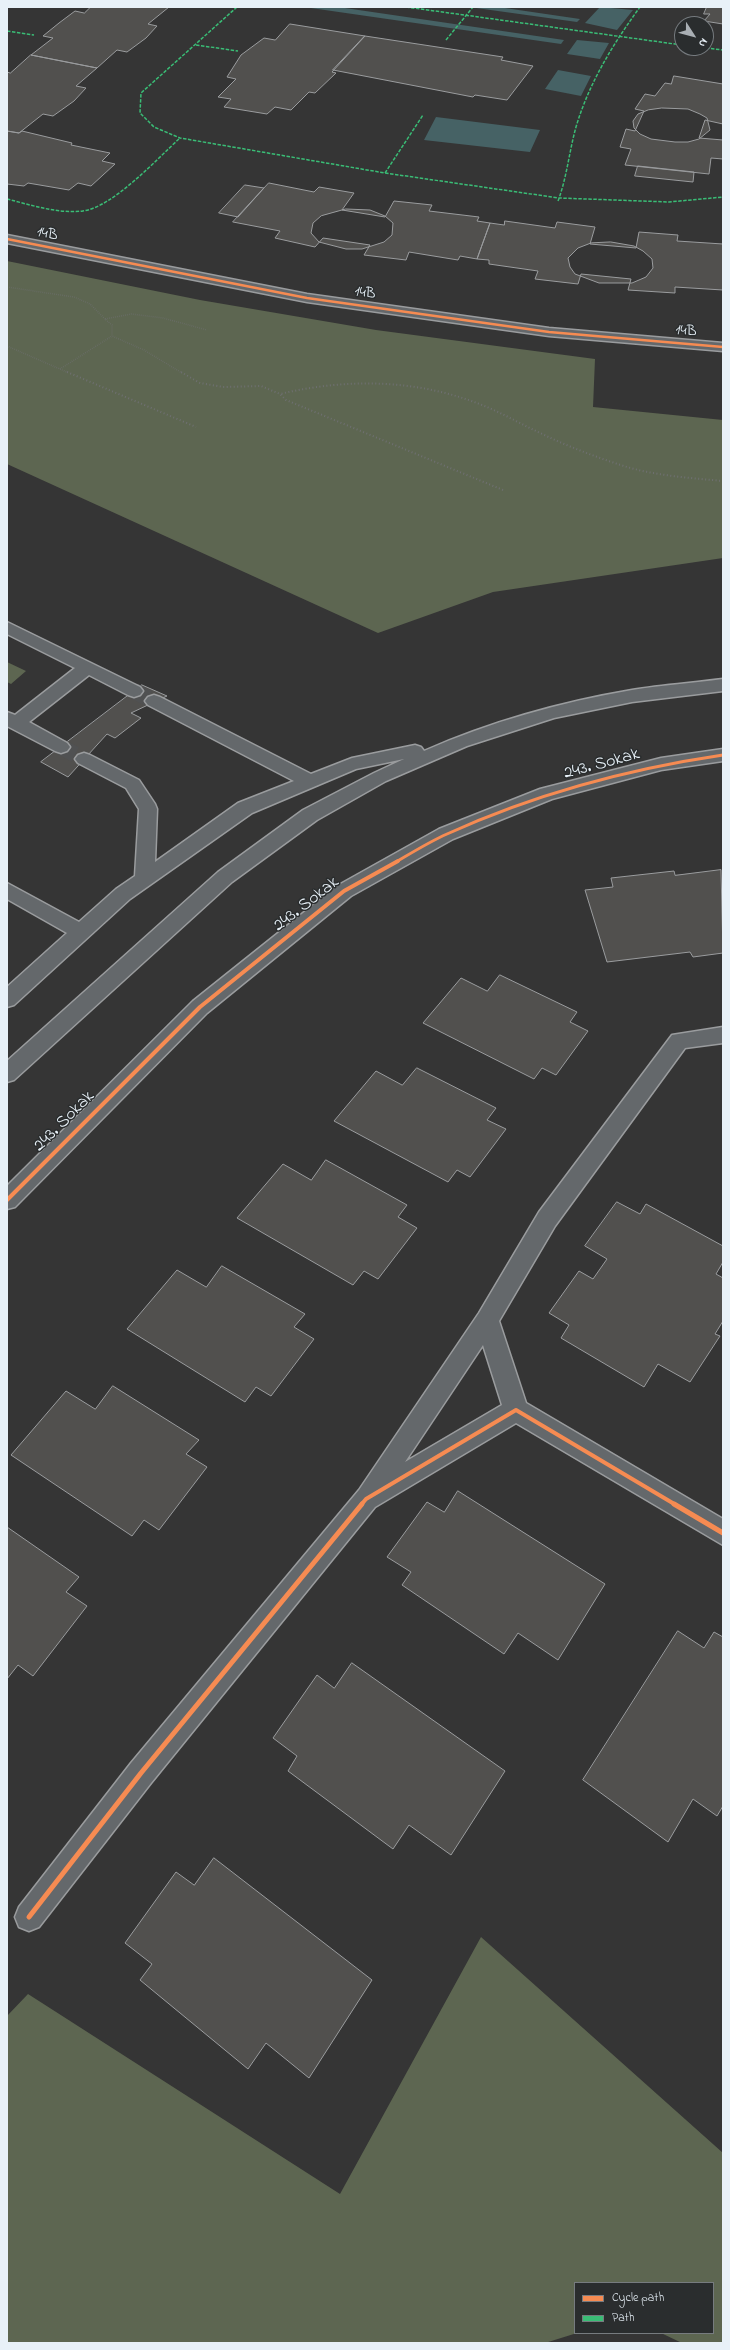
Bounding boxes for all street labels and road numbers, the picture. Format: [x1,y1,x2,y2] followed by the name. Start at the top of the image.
[35,224,59,246] street label: 14B
[353,284,377,304] street label: 14B
[675,322,697,342] street label: 14B
[562,744,642,786] street label: 243. Sokak
[270,873,344,937] street label: 243. Sokak
[30,1087,100,1157] street label: 243. Sokak

